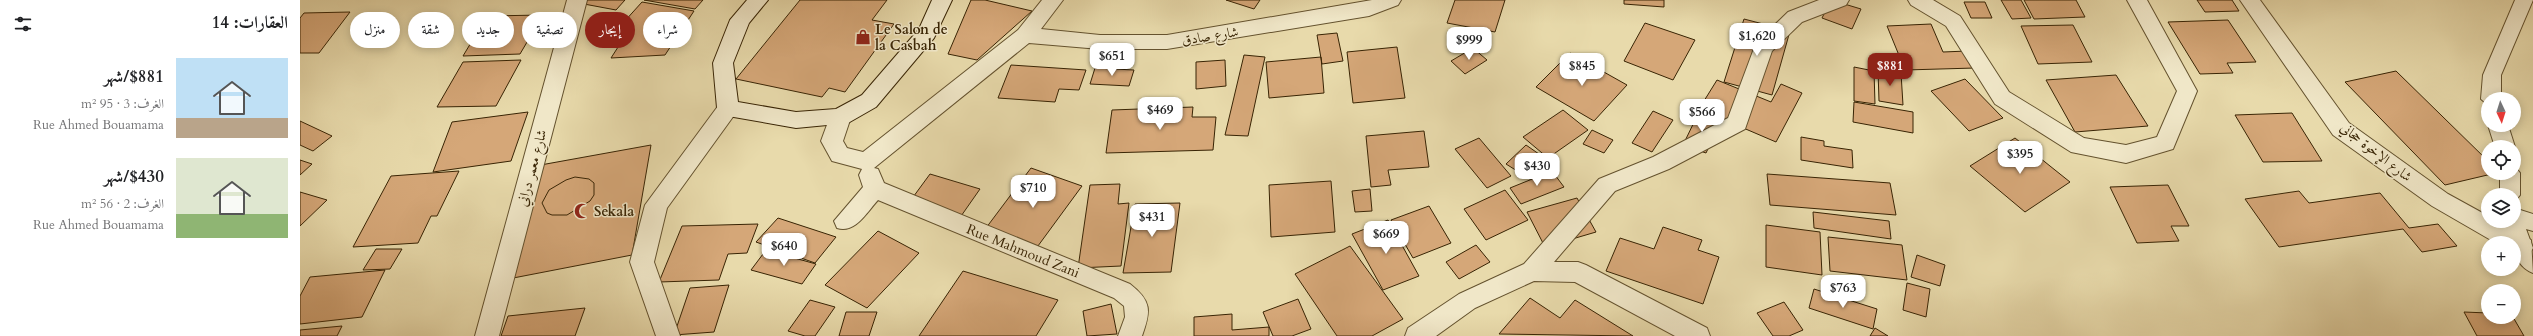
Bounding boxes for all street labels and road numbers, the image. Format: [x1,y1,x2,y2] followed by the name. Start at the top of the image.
[1180,22,1240,52] street label: شارع صادق
[2335,118,2416,188] street label: شارع الإخوة حجاني
[513,127,553,209] street label: شارع معمر دراني
[964,220,1083,282] street label: Rue Mahmoud Zani

